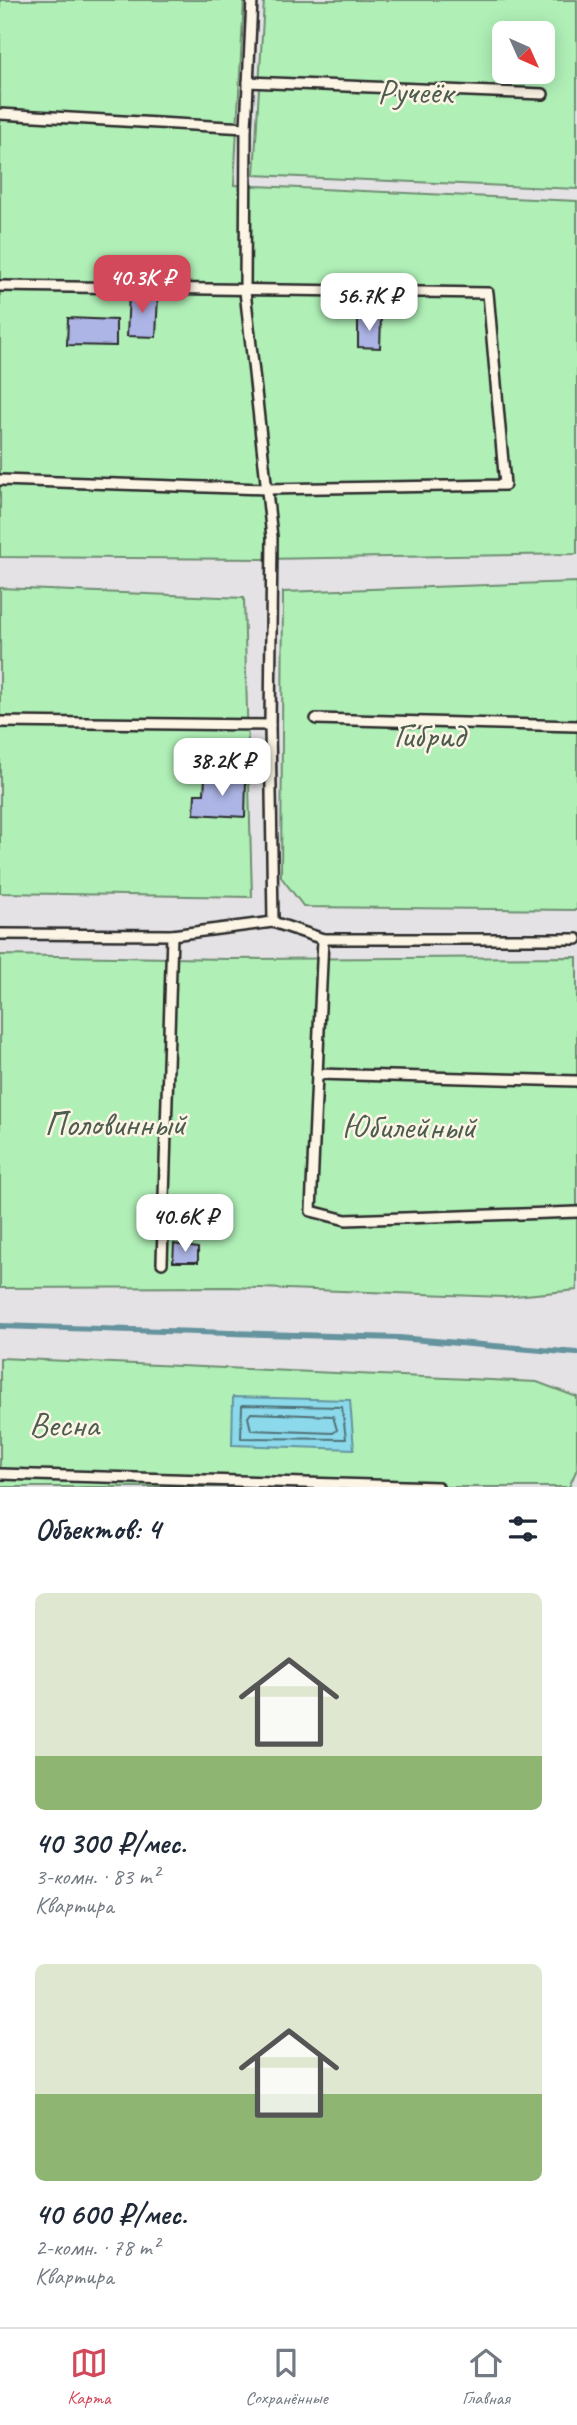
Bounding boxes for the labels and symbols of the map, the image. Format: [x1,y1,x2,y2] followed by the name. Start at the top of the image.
[492,21,555,84] north arrow
[377,69,456,114] park label: Ручеёк
[77,256,207,315] pin: 40.3K ₽
[304,274,434,333] pin: 56.7K ₽
[394,713,468,758] park label: Гибрид
[157,738,287,798] pin: 38.2K ₽
[44,1101,188,1146] park label: Половинный
[342,1104,478,1149] park label: Юбилейный
[120,1194,250,1254] pin: 40.6K ₽
[29,1402,101,1447] park label: Весна

